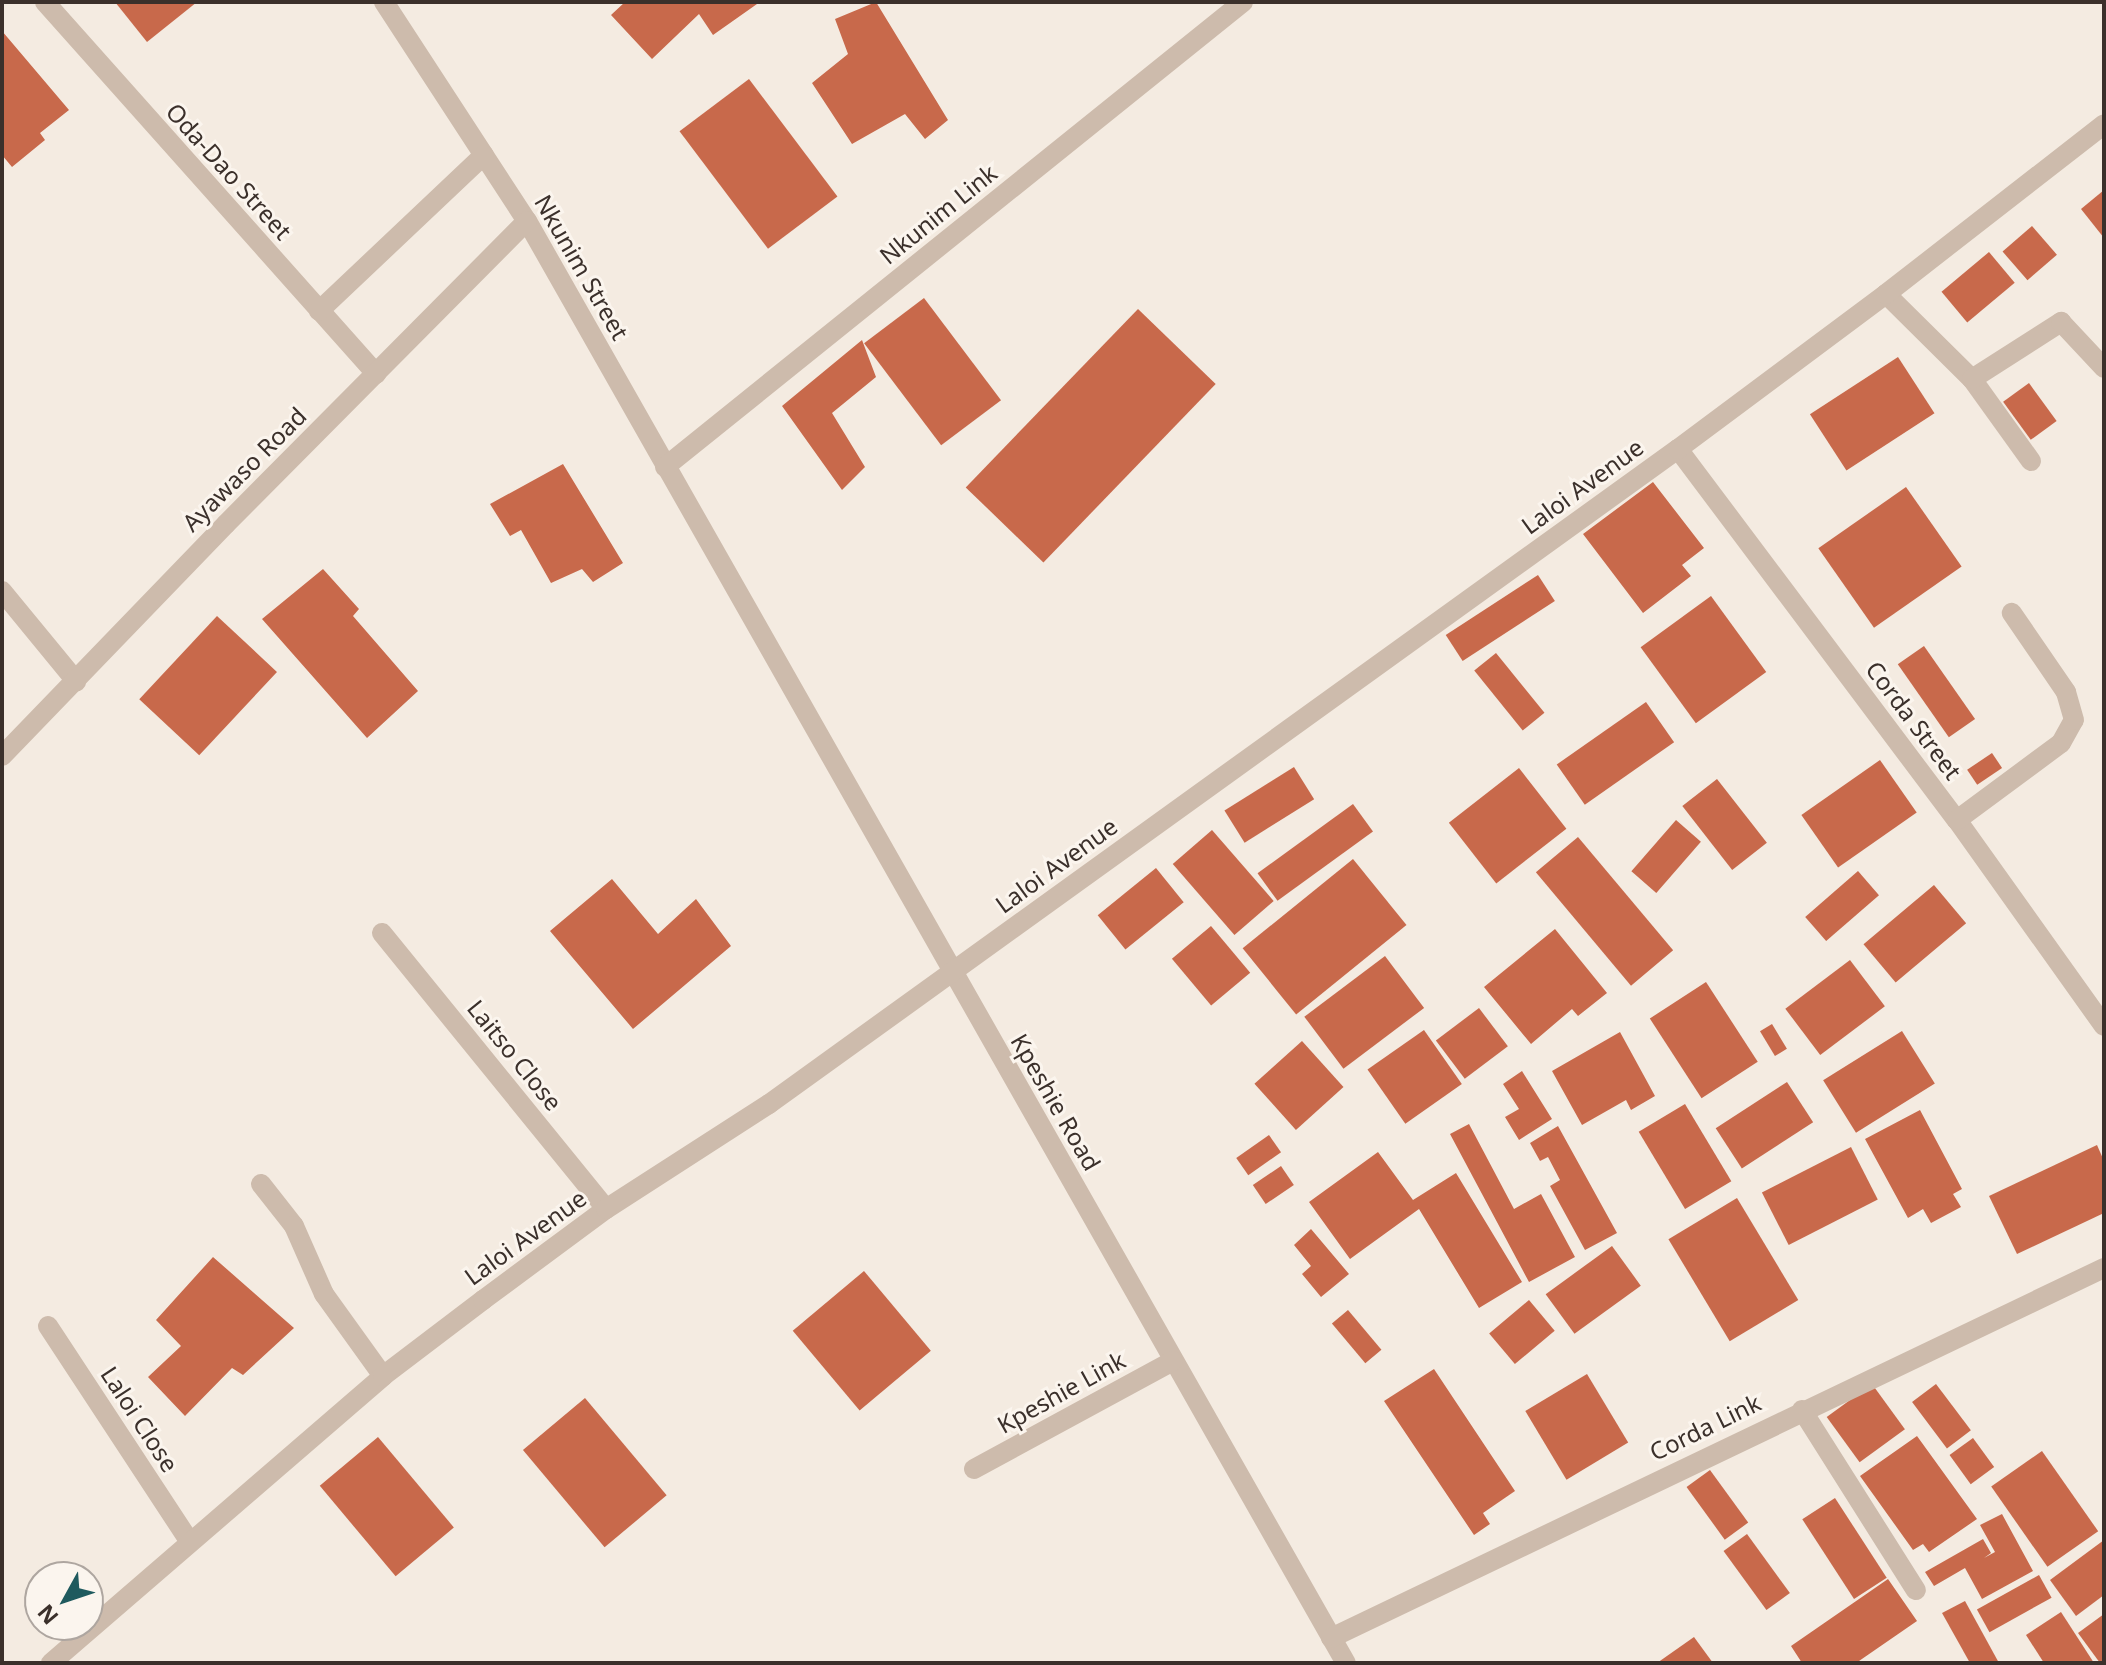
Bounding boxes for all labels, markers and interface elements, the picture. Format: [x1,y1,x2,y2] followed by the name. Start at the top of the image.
[160,97,298,245] street label: Oda-Dao Street
[874,158,1002,270] street label: Nkunim Link
[529,189,635,345] street label: Nkunim Street
[176,401,312,537] street label: Ayawaso Road
[1516,432,1648,540] street label: Laloi Avenue
[1860,655,1968,785] street label: Corda Street
[990,811,1122,919] street label: Laloi Avenue
[462,994,568,1116] street label: Laitso Close
[1005,1028,1107,1176] street label: Kpeshie Road
[459,1183,591,1291] street label: Laloi Avenue
[992,1345,1130,1439] street label: Kpeshie Link
[95,1361,185,1477] street label: Laloi Close
[1645,1388,1765,1466] street label: Corda Link
[24,1561,104,1641] north arrow
[30,1599,64,1632] text: N

